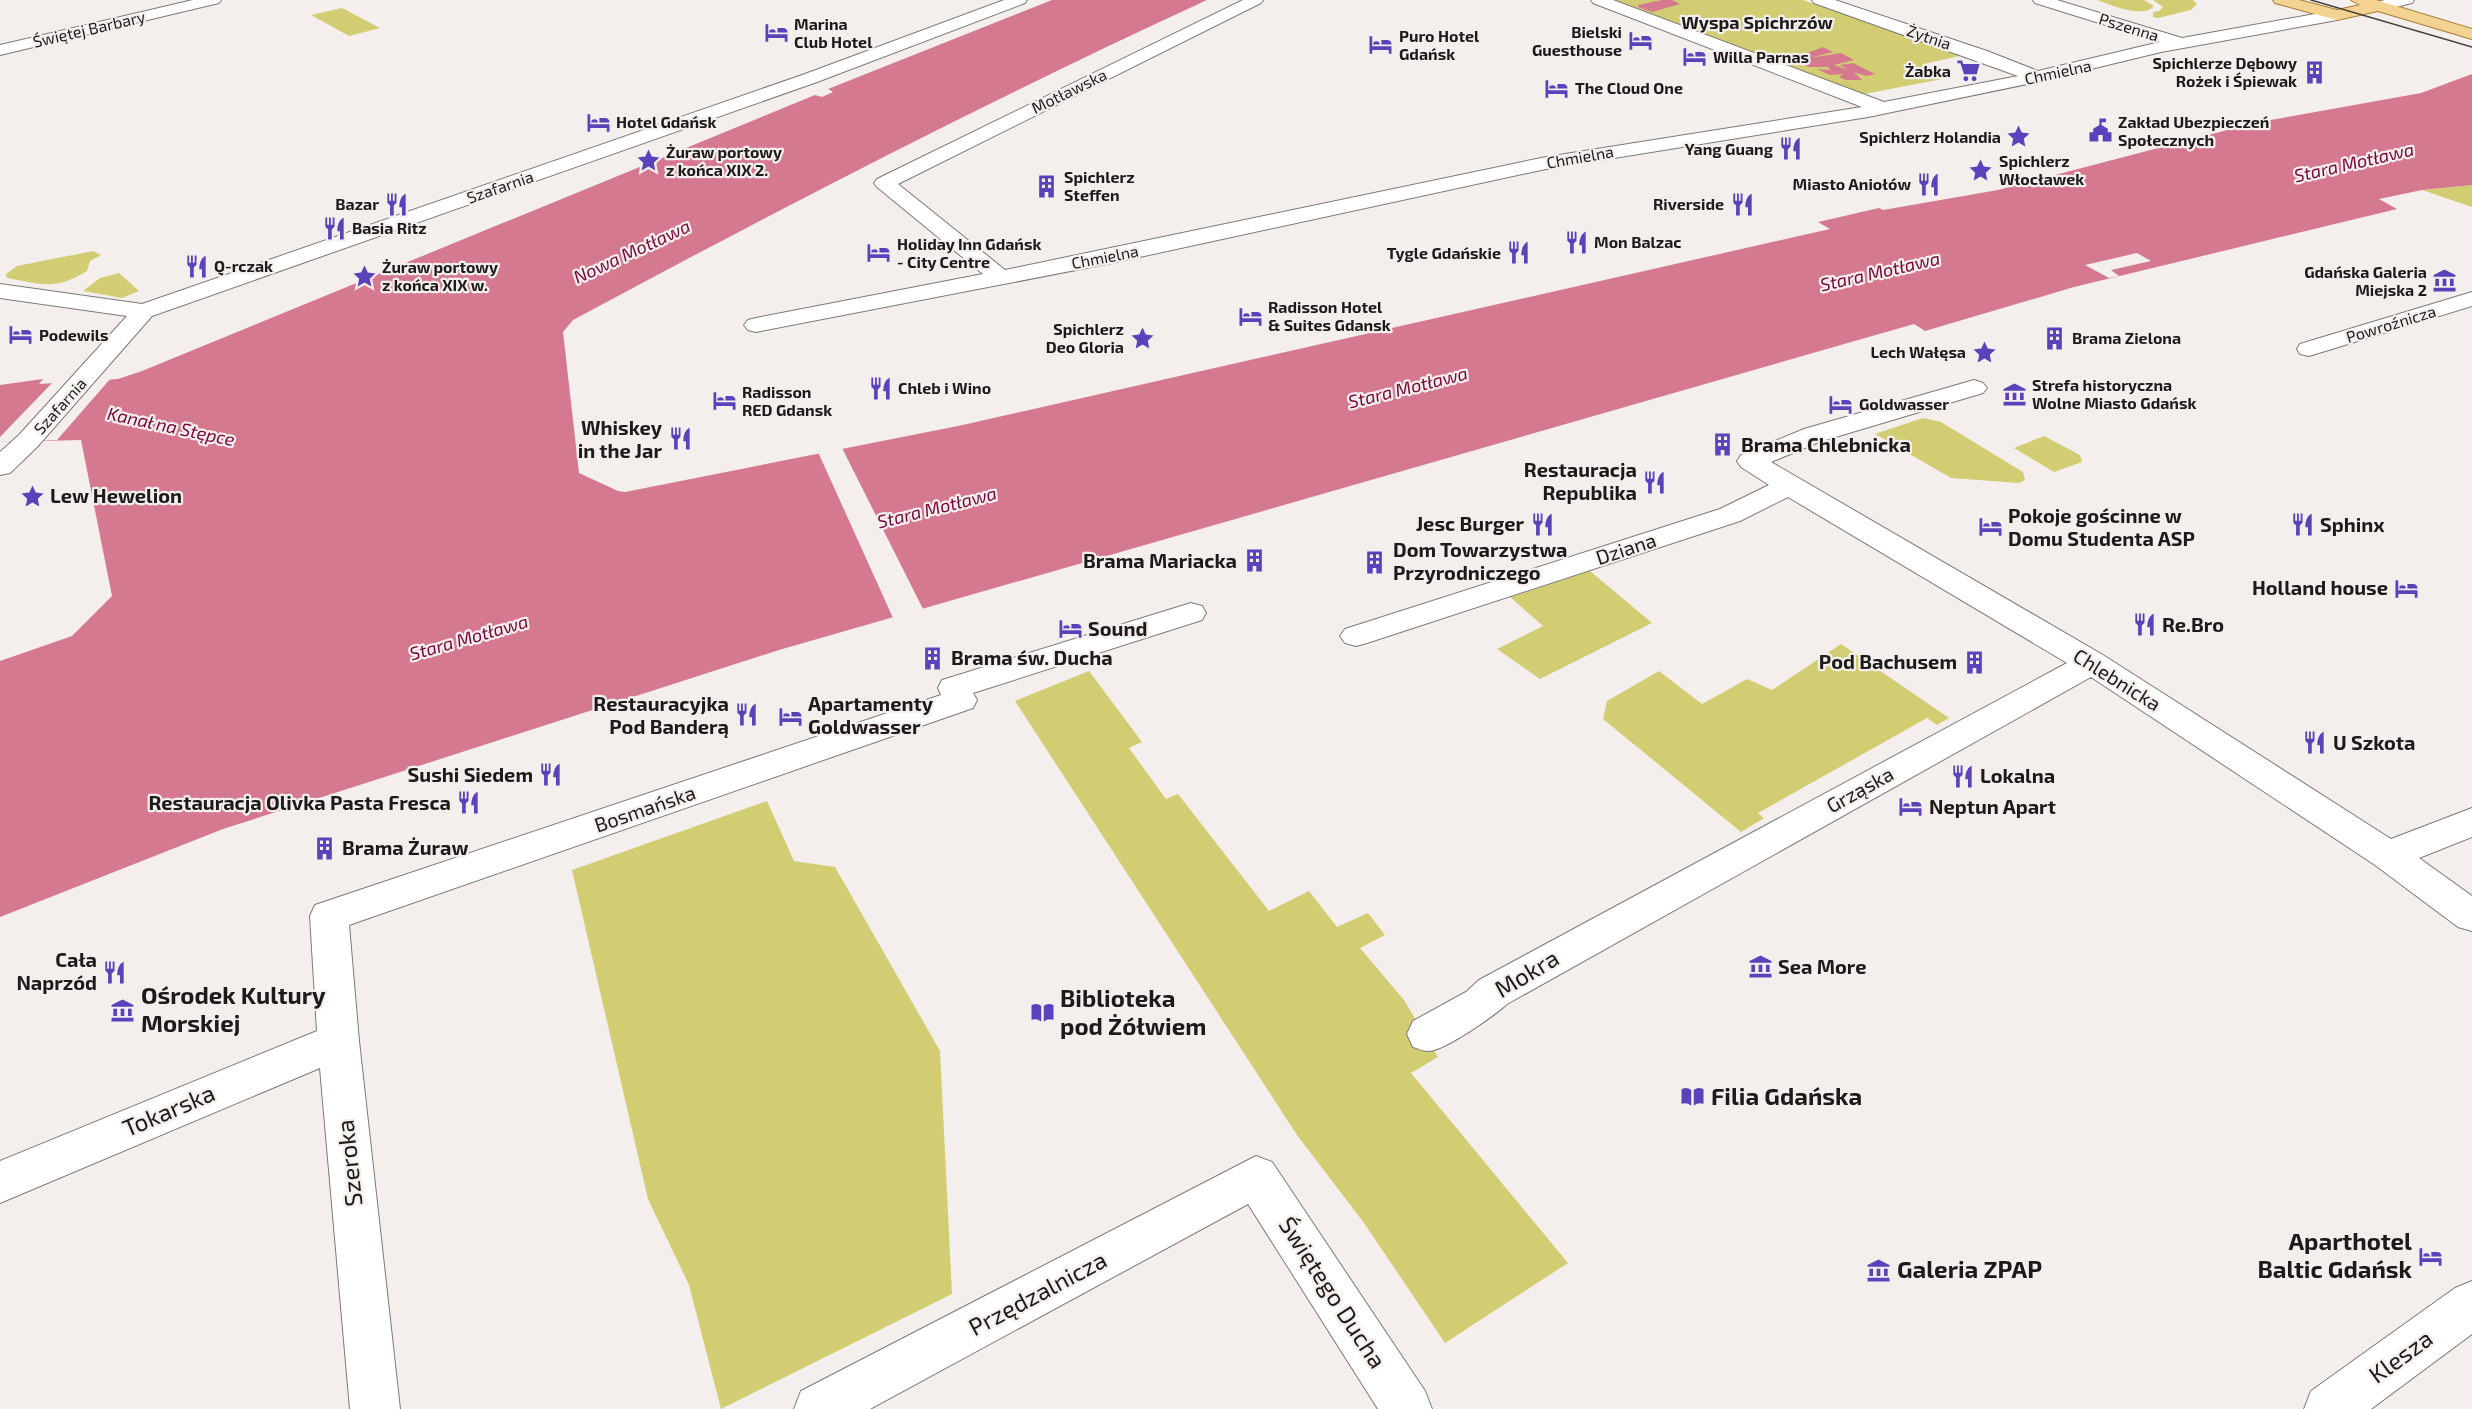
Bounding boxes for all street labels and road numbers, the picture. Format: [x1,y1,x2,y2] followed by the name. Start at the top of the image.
[31,6,148,52] street label: Świętej Barbary
[2097,8,2161,45] street label: Pszenna
[1905,20,1954,53] street label: Żytnia
[2023,55,2093,88] street label: Chmielna
[1028,64,1110,117] street label: Motławska
[1545,141,1615,172] street label: Chmielna
[464,166,536,207] street label: Szafarnia
[1070,241,1140,272] street label: Chmielna
[2344,301,2438,346] street label: Powroźnicza
[29,374,90,438] street label: Szafarnia
[1592,527,1659,569] street label: Dziana
[2069,643,2166,715] street label: Chlebnicka
[1822,761,1897,817] street label: Grząska
[591,780,698,837] street label: Bosmańska
[1489,942,1564,1003] street label: Mokra
[118,1077,219,1142] street label: Tokarska
[330,1118,367,1208] street label: Szeroka
[1274,1211,1393,1373] street label: Świętego Ducha
[963,1244,1111,1341] street label: Przędzalnicza
[2363,1323,2438,1389] street label: Klesza

